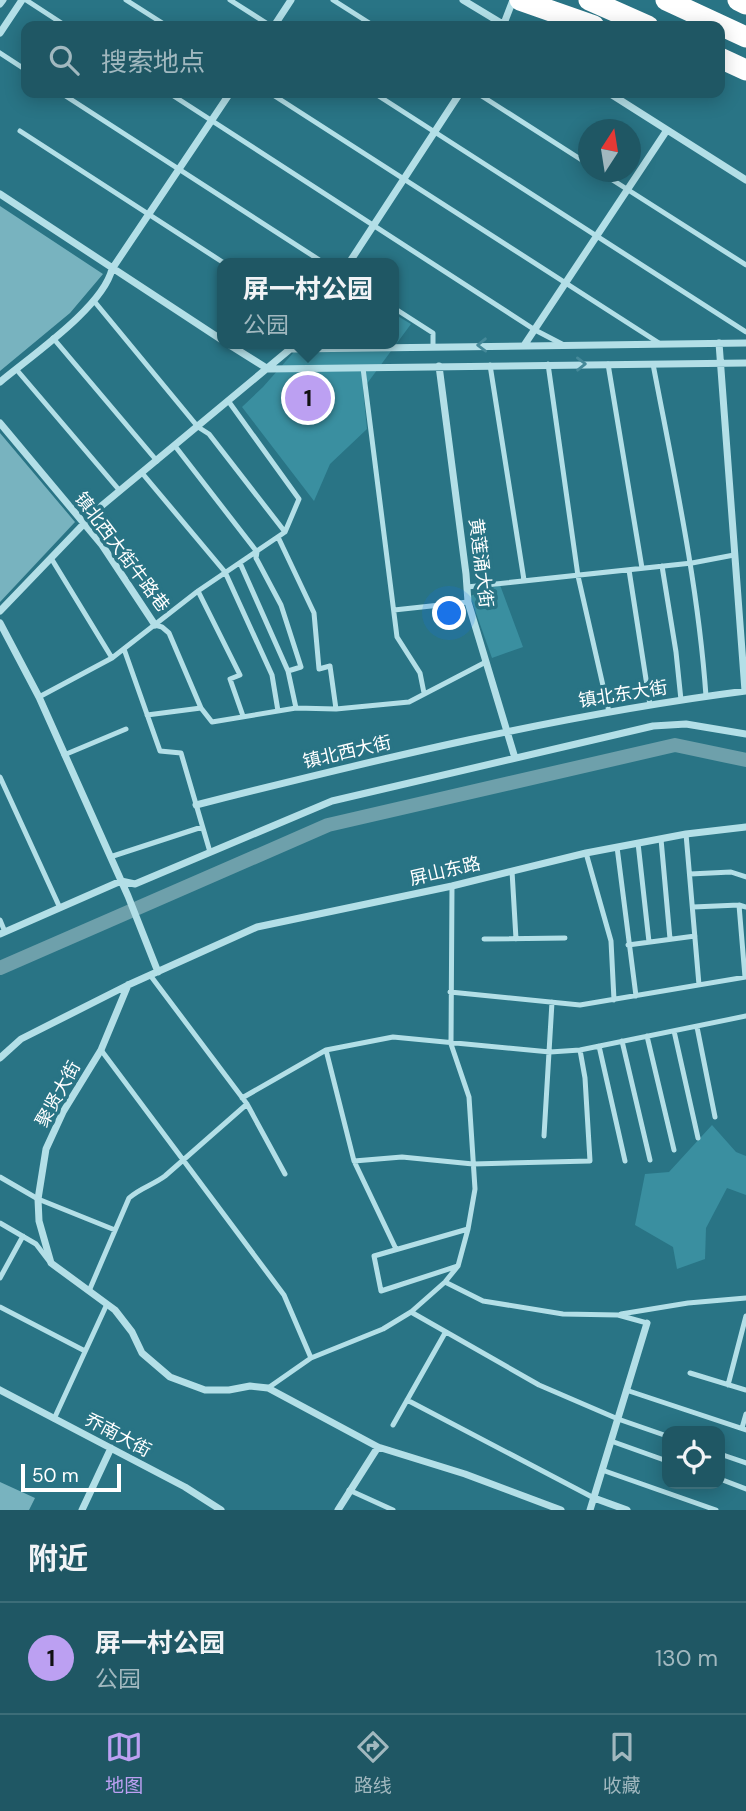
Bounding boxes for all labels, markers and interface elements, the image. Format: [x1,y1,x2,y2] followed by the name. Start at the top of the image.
[21,21,725,98] search box
[45,41,83,79] icon: search
[101,45,205,79] text: 搜索地点
[578,119,641,182] north arrow
[217,258,399,349] popup
[243,272,373,306] text: 屏一村公园
[243,310,289,340] text: 公园
[476,337,487,353] one-way arrow
[576,356,587,372] one-way arrow
[285,372,331,424] pin: 1
[69,487,175,617] street label: 镇北西大街牛路巷
[464,517,498,609] street label: 黄莲涌大街
[432,596,466,630] your location
[577,675,669,713] street label: 镇北东大街
[300,730,394,774] street label: 镇北西大街
[407,851,483,891] street label: 屏山东路
[30,1057,86,1131] street label: 聚贤大街
[81,1408,155,1462] street label: 乔南大街
[662,1426,725,1489] map controls
[662,1426,725,1489] button: locate
[21,1461,121,1493] scale bar
[32,1463,79,1488] text: 50 m
[28,1539,88,1578] text: 附近
[95,1626,225,1660] text: 屏一村公园
[47,1643,55,1673] text: 1
[655,1643,718,1673] text: 130 m
[95,1664,141,1694] text: 公园
[105,1728,143,1798] tab: 地图
[354,1728,392,1798] tab: 路线
[603,1728,641,1798] tab: 收藏

